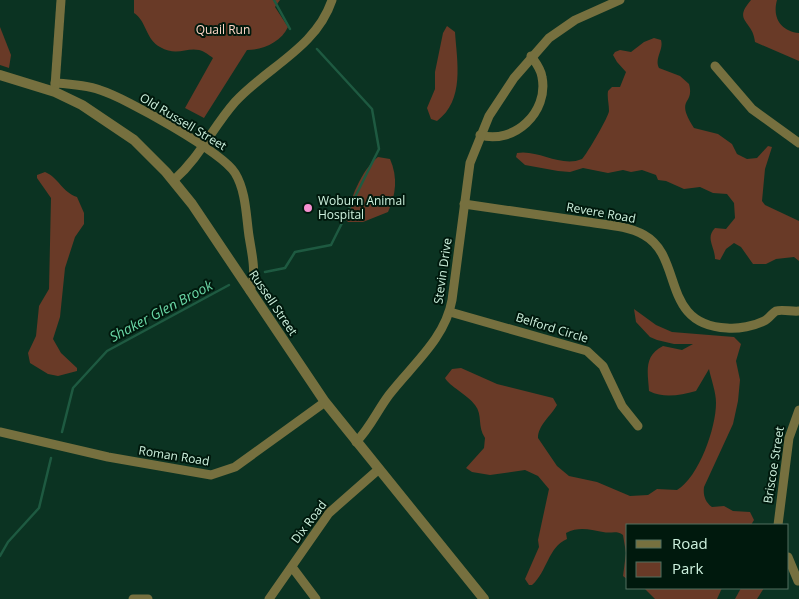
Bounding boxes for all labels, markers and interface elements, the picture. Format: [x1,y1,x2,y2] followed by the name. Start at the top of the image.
[196,21,250,38] park label: Quail Run
[137,89,230,154] street label: Old Russell Street
[318,192,405,223] place label: Woburn Animal Hospital
[565,198,637,227] street label: Revere Road
[302,202,314,214] marker: Woburn Animal Hospital
[429,237,456,305] street label: Stevin Drive
[245,267,302,339] street label: Russell Street
[106,275,217,346] water label: Shaker Glen Brook
[514,308,591,347] street label: Belford Circle
[759,425,788,505] street label: Briscoe Street
[137,442,211,469] street label: Roman Road
[287,497,330,547] street label: Dix Road
[626,524,789,589] legend
[672,533,708,553] text: Road
[672,558,703,578] text: Park

